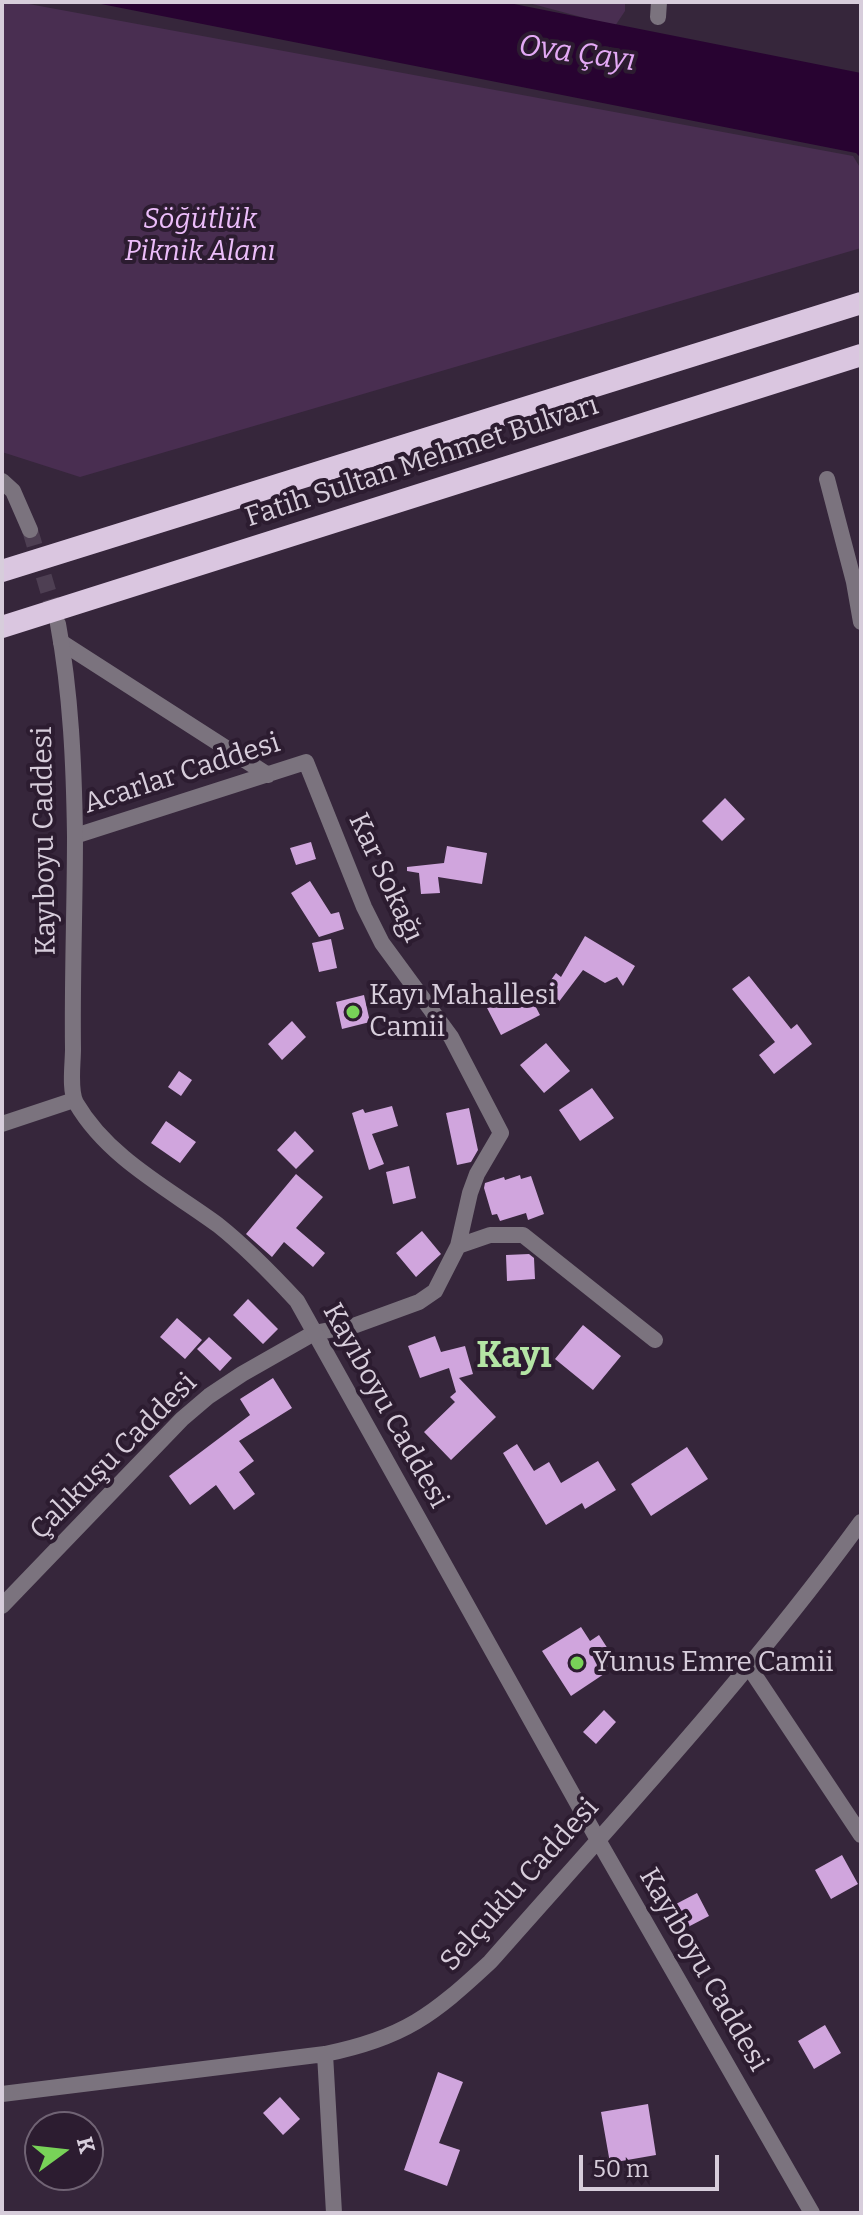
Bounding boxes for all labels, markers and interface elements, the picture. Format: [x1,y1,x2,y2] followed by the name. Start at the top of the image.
[516,28,638,80] water label: Ova Çayı
[124,203,276,269] park label: Söğütlük Piknik Alanı
[241,389,603,535] street label: Fatih Sultan Mehmet Bulvarı
[26,726,64,956] street label: Kayıboyu Caddesi
[80,726,284,822] street label: Acarlar Caddesi
[341,808,429,948] street label: Kar Sokağı
[369,979,556,1045] place label: Kayı Mahallesi Camii
[344,1003,362,1021] marker: Kayı Mahallesi Camii
[315,1298,455,1514] street label: Kayıboyu Caddesi
[476,1335,552,1379] district label: Kayı
[24,1367,204,1547] street label: Çalıkuşu Caddesi
[593,1646,834,1680] place label: Yunus Emre Camii
[568,1654,586,1672] marker: Yunus Emre Camii
[434,1792,606,1978] street label: Selçuklu Caddesi
[631,1863,775,2077] street label: Kayıboyu Caddesi
[24,2111,104,2191] north arrow
[71,2134,101,2156] text: K
[583,2139,723,2189] scale bar
[593,2155,649,2183] text: 50 m

